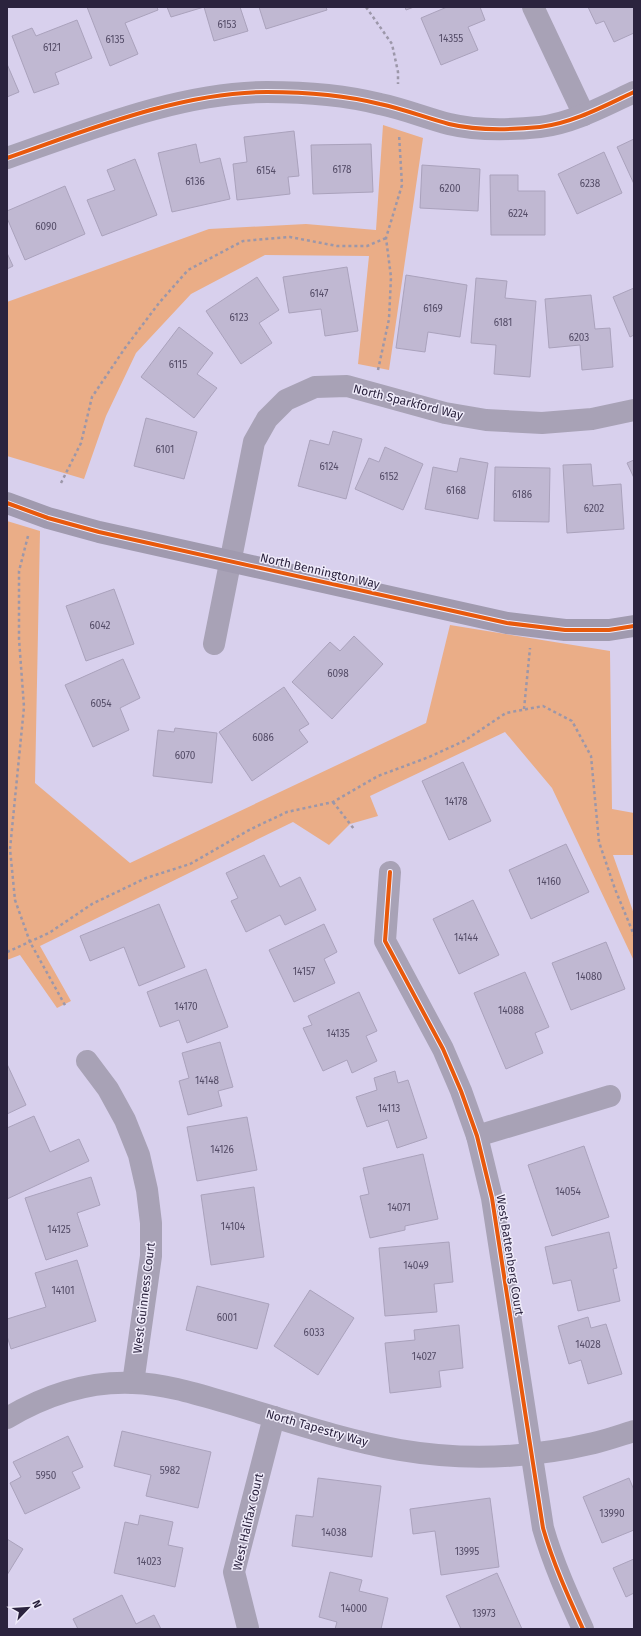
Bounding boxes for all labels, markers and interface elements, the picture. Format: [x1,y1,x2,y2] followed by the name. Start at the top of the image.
[217,19,237,31] house number: 6153
[439,33,463,45] house number: 14355
[105,34,125,46] house number: 6135
[43,42,61,54] house number: 6121
[333,164,352,176] house number: 6178
[256,165,276,177] house number: 6154
[185,176,205,188] house number: 6136
[580,178,601,190] house number: 6238
[439,183,461,195] house number: 6200
[508,208,529,220] house number: 6224
[35,221,57,233] house number: 6090
[310,288,329,300] house number: 6147
[423,303,443,315] house number: 6169
[229,312,249,324] house number: 6123
[494,317,512,329] house number: 6181
[569,332,589,344] house number: 6203
[169,359,187,371] house number: 6115
[352,382,464,422] street label: North Sparkford Way
[156,444,174,456] house number: 6101
[319,461,339,473] house number: 6124
[379,471,399,483] house number: 6152
[446,485,466,497] house number: 6168
[512,489,532,501] house number: 6186
[584,503,604,515] house number: 6202
[259,550,381,592] street label: North Bennington Way
[90,620,111,632] house number: 6042
[327,668,349,680] house number: 6098
[90,698,112,710] house number: 6054
[252,732,274,744] house number: 6086
[175,750,196,762] house number: 6070
[444,796,468,808] house number: 14178
[537,876,562,888] house number: 14160
[454,932,479,944] house number: 14144
[293,966,316,978] house number: 14157
[576,971,603,983] house number: 14080
[174,1001,198,1013] house number: 14170
[498,1005,525,1017] house number: 14088
[326,1028,350,1040] house number: 14135
[195,1075,220,1087] house number: 14148
[378,1103,400,1115] house number: 14113
[210,1144,234,1156] house number: 14126
[555,1186,581,1198] house number: 14054
[494,1194,527,1317] street label: West Battenberg Court
[387,1202,411,1214] house number: 14071
[221,1221,246,1233] house number: 14104
[47,1224,71,1236] house number: 14125
[130,1241,158,1354] street label: West Guinness Court
[403,1260,429,1272] house number: 14049
[51,1285,75,1297] house number: 14101
[217,1312,237,1324] house number: 6001
[304,1327,324,1339] house number: 6033
[575,1339,601,1351] house number: 14028
[412,1351,437,1363] house number: 14027
[264,1407,370,1449] street label: North Tapestry Way
[160,1465,180,1477] house number: 5982
[36,1470,57,1482] house number: 5950
[230,1471,266,1572] street label: West Halifax Court
[599,1508,625,1520] house number: 13990
[321,1527,347,1539] house number: 14038
[455,1546,479,1558] house number: 13995
[137,1556,162,1568] house number: 14023
[8,1588,48,1628] north arrow
[29,1598,44,1610] text: N
[341,1603,368,1615] house number: 14000
[472,1608,496,1620] house number: 13973

